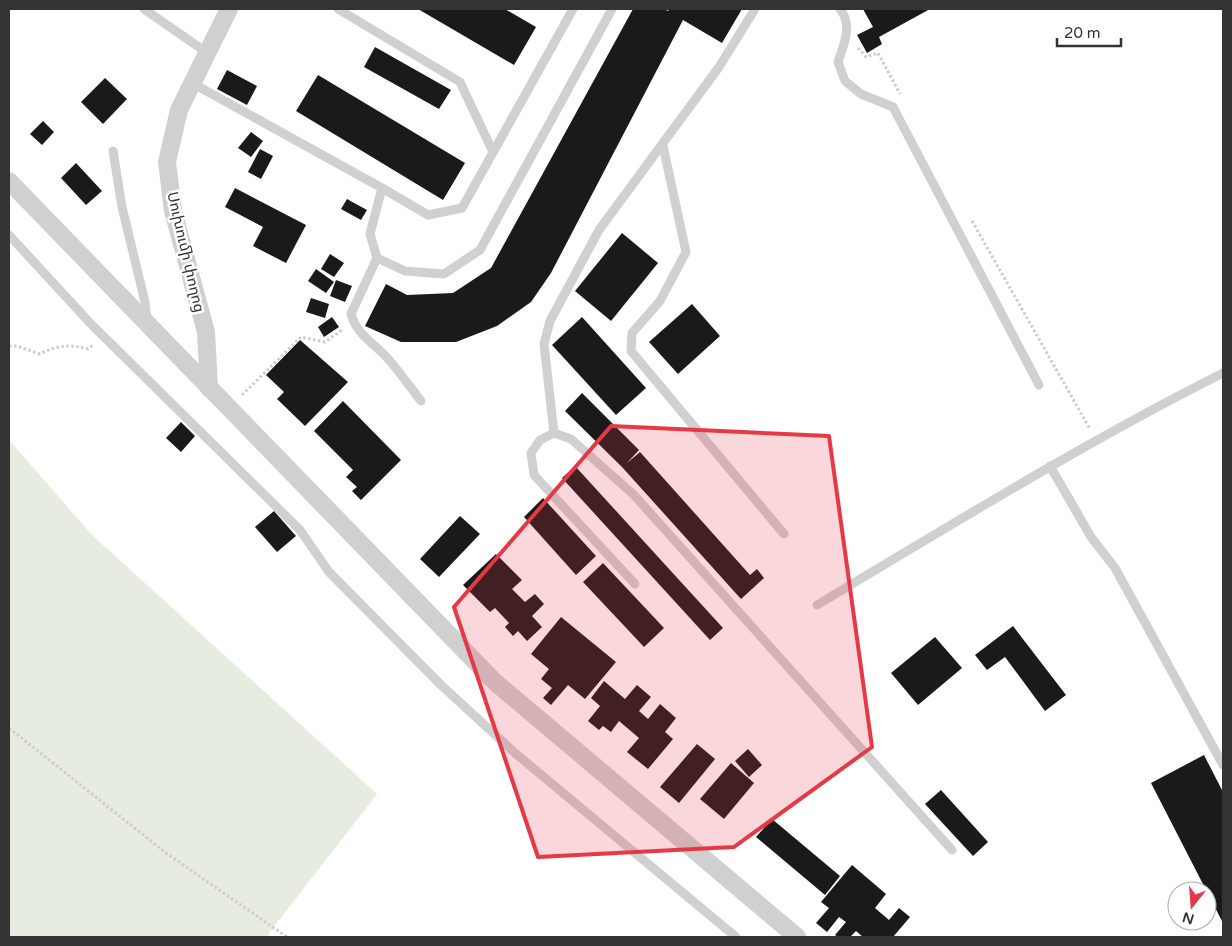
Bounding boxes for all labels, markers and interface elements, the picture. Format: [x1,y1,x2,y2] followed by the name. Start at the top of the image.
[1057,15,1121,47] scale bar
[1064,24,1101,42] text: 20 m
[163,190,209,314] street label: Սուխումի փողոց
[1167,881,1217,931] north arrow
[1180,908,1196,928] text: N

